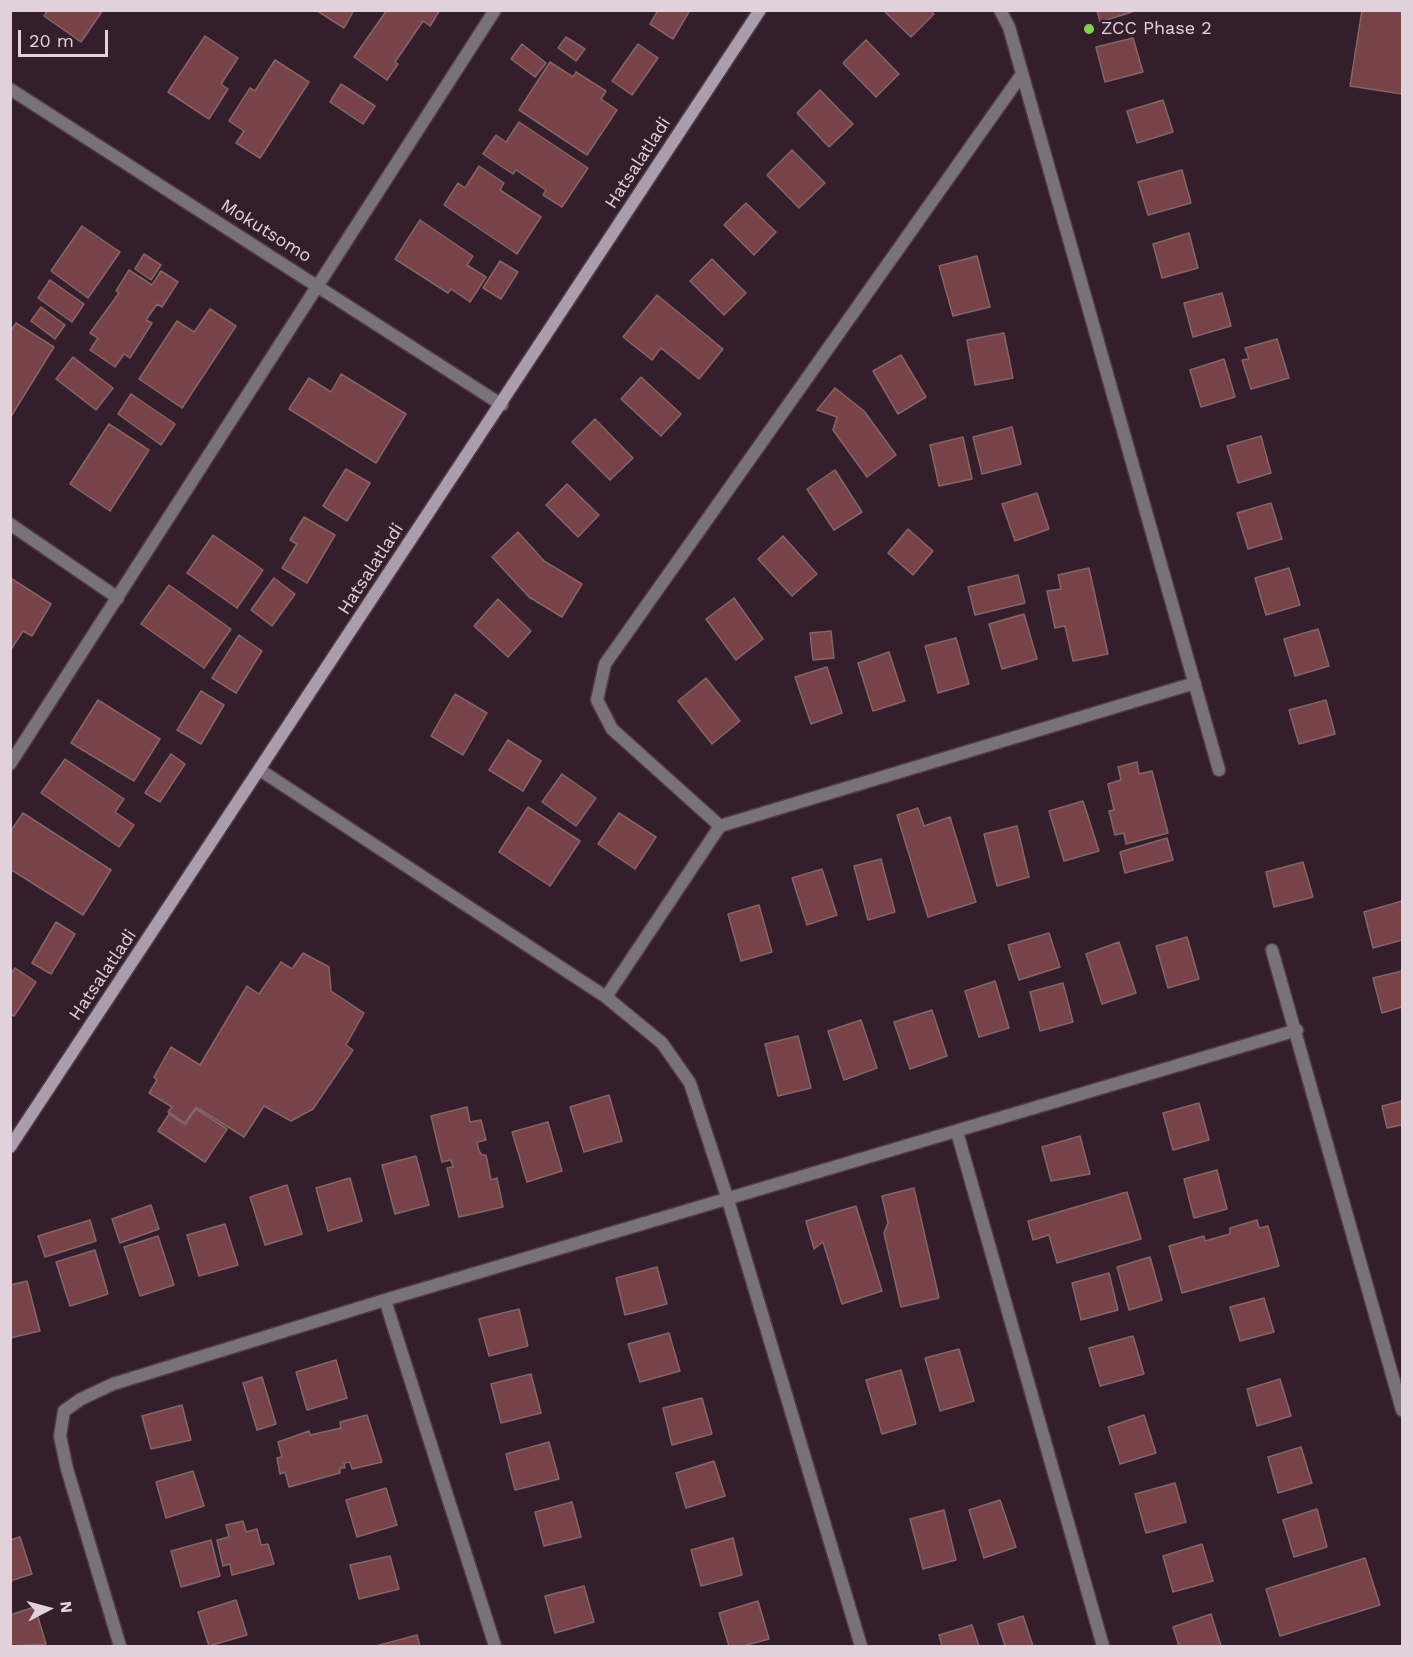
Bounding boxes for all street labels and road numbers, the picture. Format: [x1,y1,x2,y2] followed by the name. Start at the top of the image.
[600,113,676,213] street label: Hatsalatladi
[217,195,315,267] street label: Mokutsomo
[333,519,409,619] street label: Hatsalatladi
[65,926,141,1024] street label: Hatsalatladi

